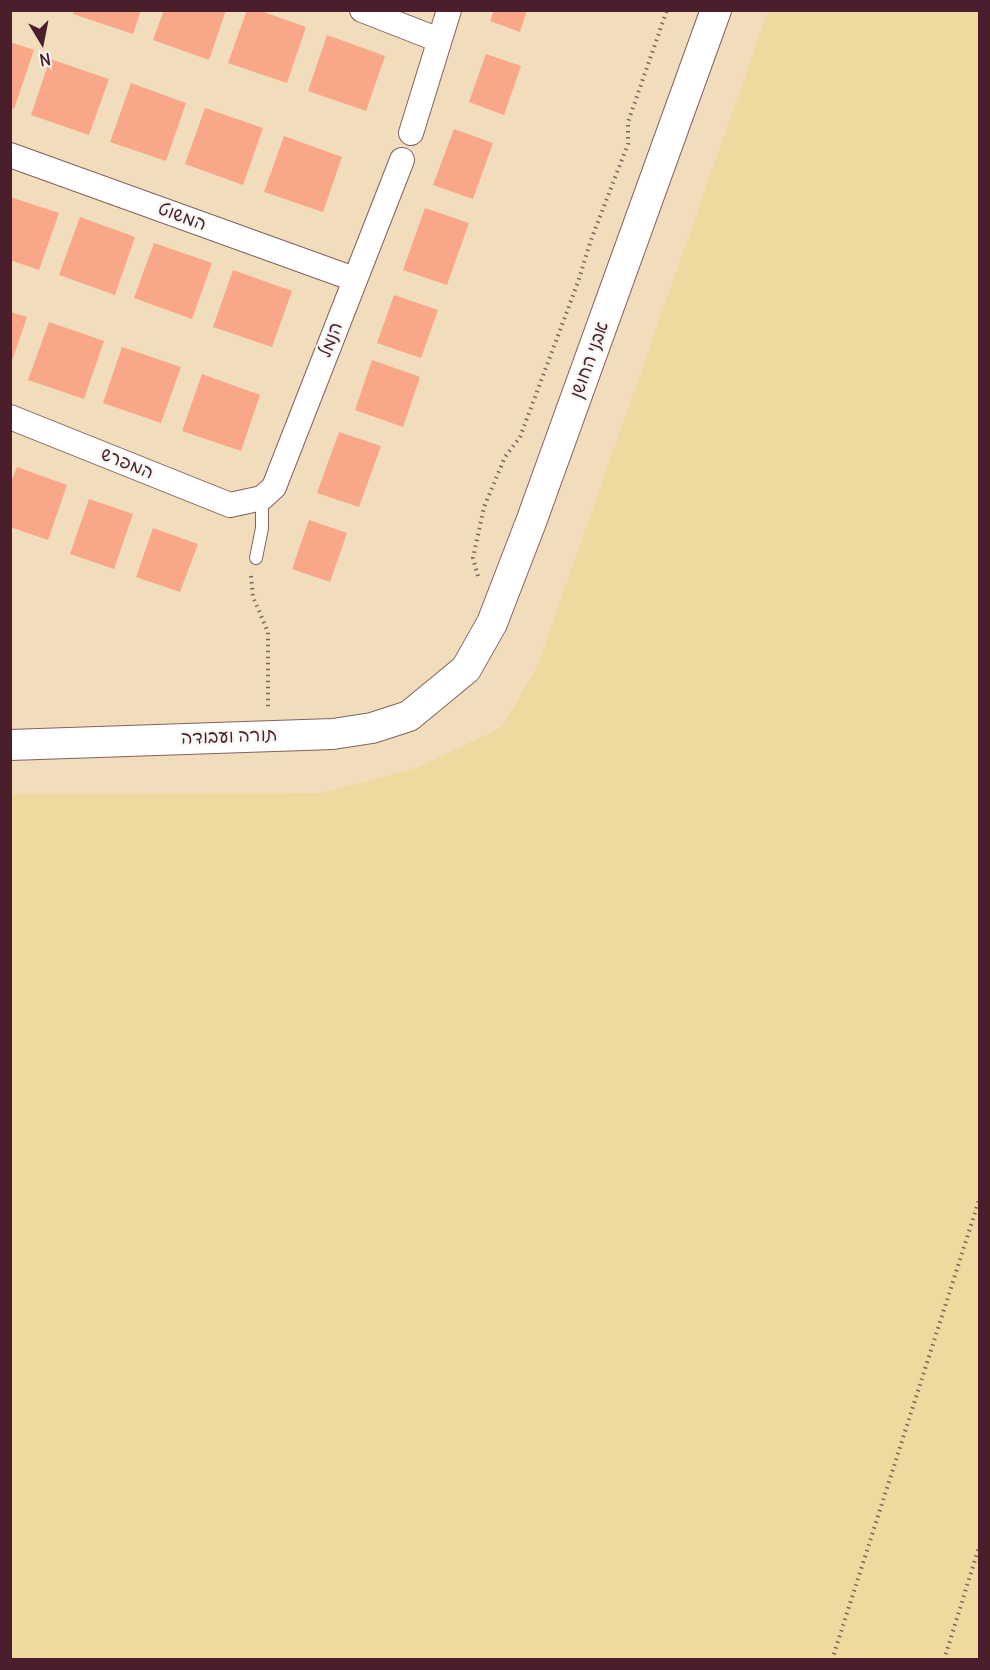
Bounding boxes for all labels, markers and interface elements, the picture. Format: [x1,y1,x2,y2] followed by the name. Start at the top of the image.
[12,12,72,72] north arrow
[38,49,52,71] text: N
[155,198,209,236] street label: המשוט
[566,318,614,402] street label: אבני החושן
[314,319,348,361] street label: הנמל
[97,444,157,484] street label: המפרש
[180,725,278,749] street label: תורה ועבודה

